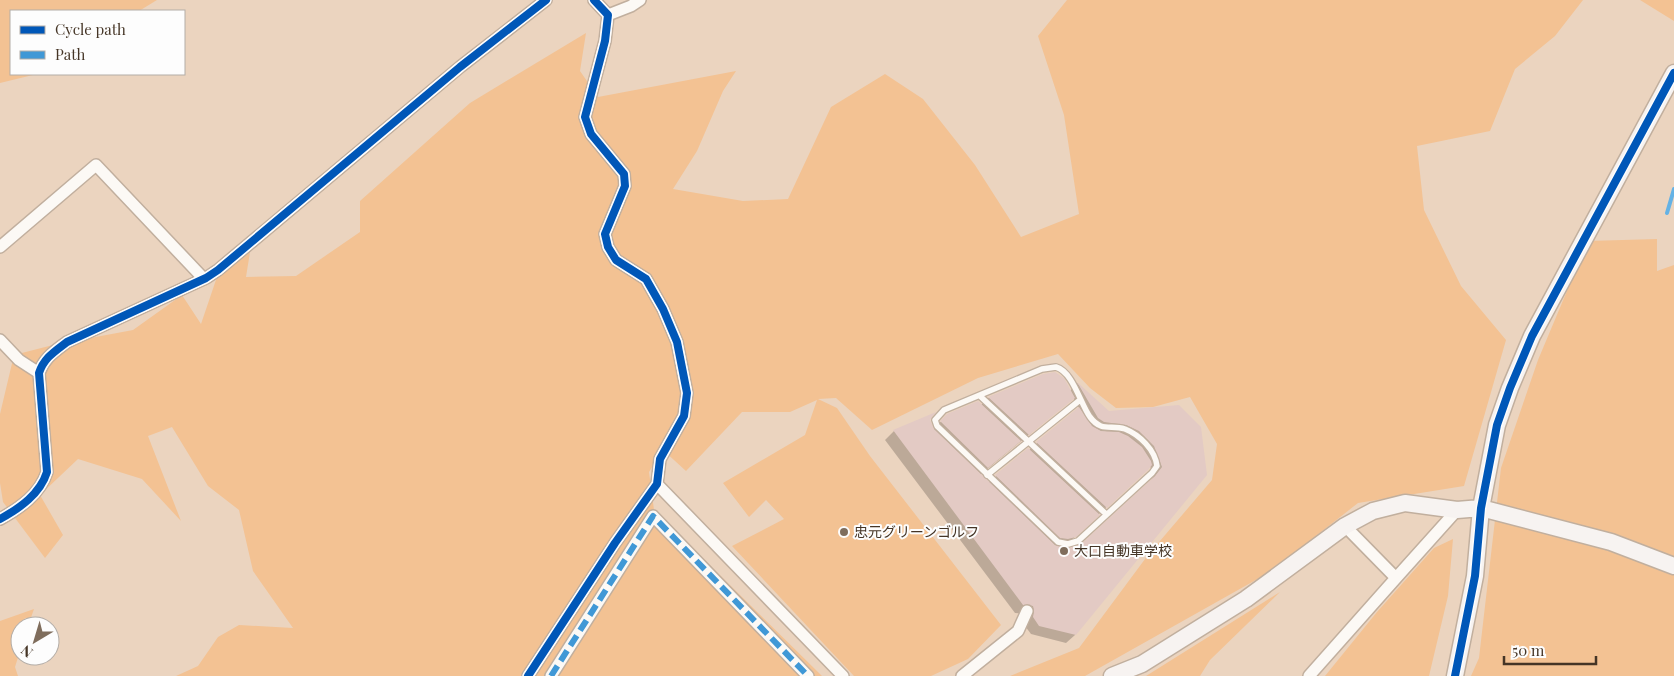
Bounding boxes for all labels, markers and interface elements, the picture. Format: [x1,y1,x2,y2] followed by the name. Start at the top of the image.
[10,10,185,75] legend
[55,19,126,39] text: Cycle path
[55,44,85,64] text: Path
[854,522,979,541] place label: 忠元グリーンゴルフ
[838,526,850,538] marker: 忠元グリーンゴルフ
[1074,541,1172,560] place label: 大口自動車学校
[1058,545,1070,557] marker: 大口自動車学校
[10,616,60,666] north arrow
[1504,634,1596,666] scale bar
[1512,640,1545,660] text: 50 m
[17,641,37,662] text: N

